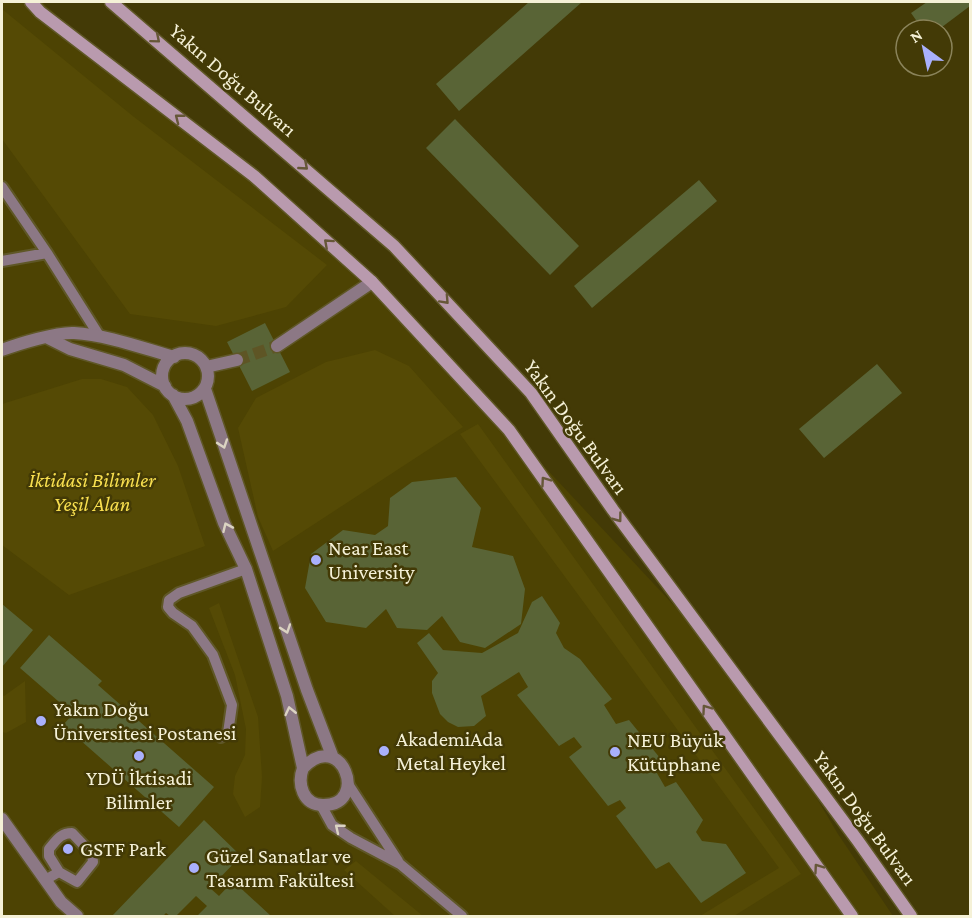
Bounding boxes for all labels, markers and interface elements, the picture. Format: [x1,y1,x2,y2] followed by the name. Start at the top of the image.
[165,18,302,142] street label: Yakın Doğu Bulvarı
[894,18,954,78] north arrow
[907,26,925,46] text: N
[149,32,160,43] one-way arrow
[174,114,185,125] one-way arrow
[297,159,307,170] one-way arrow
[325,239,335,250] one-way arrow
[438,294,449,304] one-way arrow
[519,355,633,499] street label: Yakın Doğu Bulvarı
[215,438,228,449] one-way arrow
[28,468,156,516] park label: İktidasi Bilimler Yeşil Alan
[541,477,552,488] one-way arrow
[611,512,622,523] one-way arrow
[222,522,234,533] one-way arrow
[328,536,415,584] place label: Near East University
[309,553,323,567] marker: Near East University
[278,623,291,634] one-way arrow
[53,697,237,745] place label: Yakın Doğu Üniversitesi Postanesi
[702,705,713,716] one-way arrow
[284,706,297,716] one-way arrow
[34,714,48,728] marker: Yakın Doğu Üniversitesi Postanesi
[396,727,506,775] place label: AkademiAda Metal Heykel
[627,728,723,776] place label: NEU Büyük Kütüphane
[377,744,391,758] marker: AkademiAda Metal Heykel
[608,745,622,759] marker: NEU Büyük Kütüphane
[808,746,922,890] street label: Yakın Doğu Bulvarı
[132,749,146,763] marker: YDÜ İktisadi Bilimler
[86,766,192,814] place label: YDÜ İktisadi Bilimler
[335,824,346,835] one-way arrow
[80,837,166,861] place label: GSTF Park
[61,842,75,856] marker: GSTF Park
[206,844,355,892] place label: Güzel Sanatlar ve Tasarım Fakültesi
[187,861,201,875] marker: Güzel Sanatlar ve Tasarım Fakültesi
[814,864,825,875] one-way arrow

